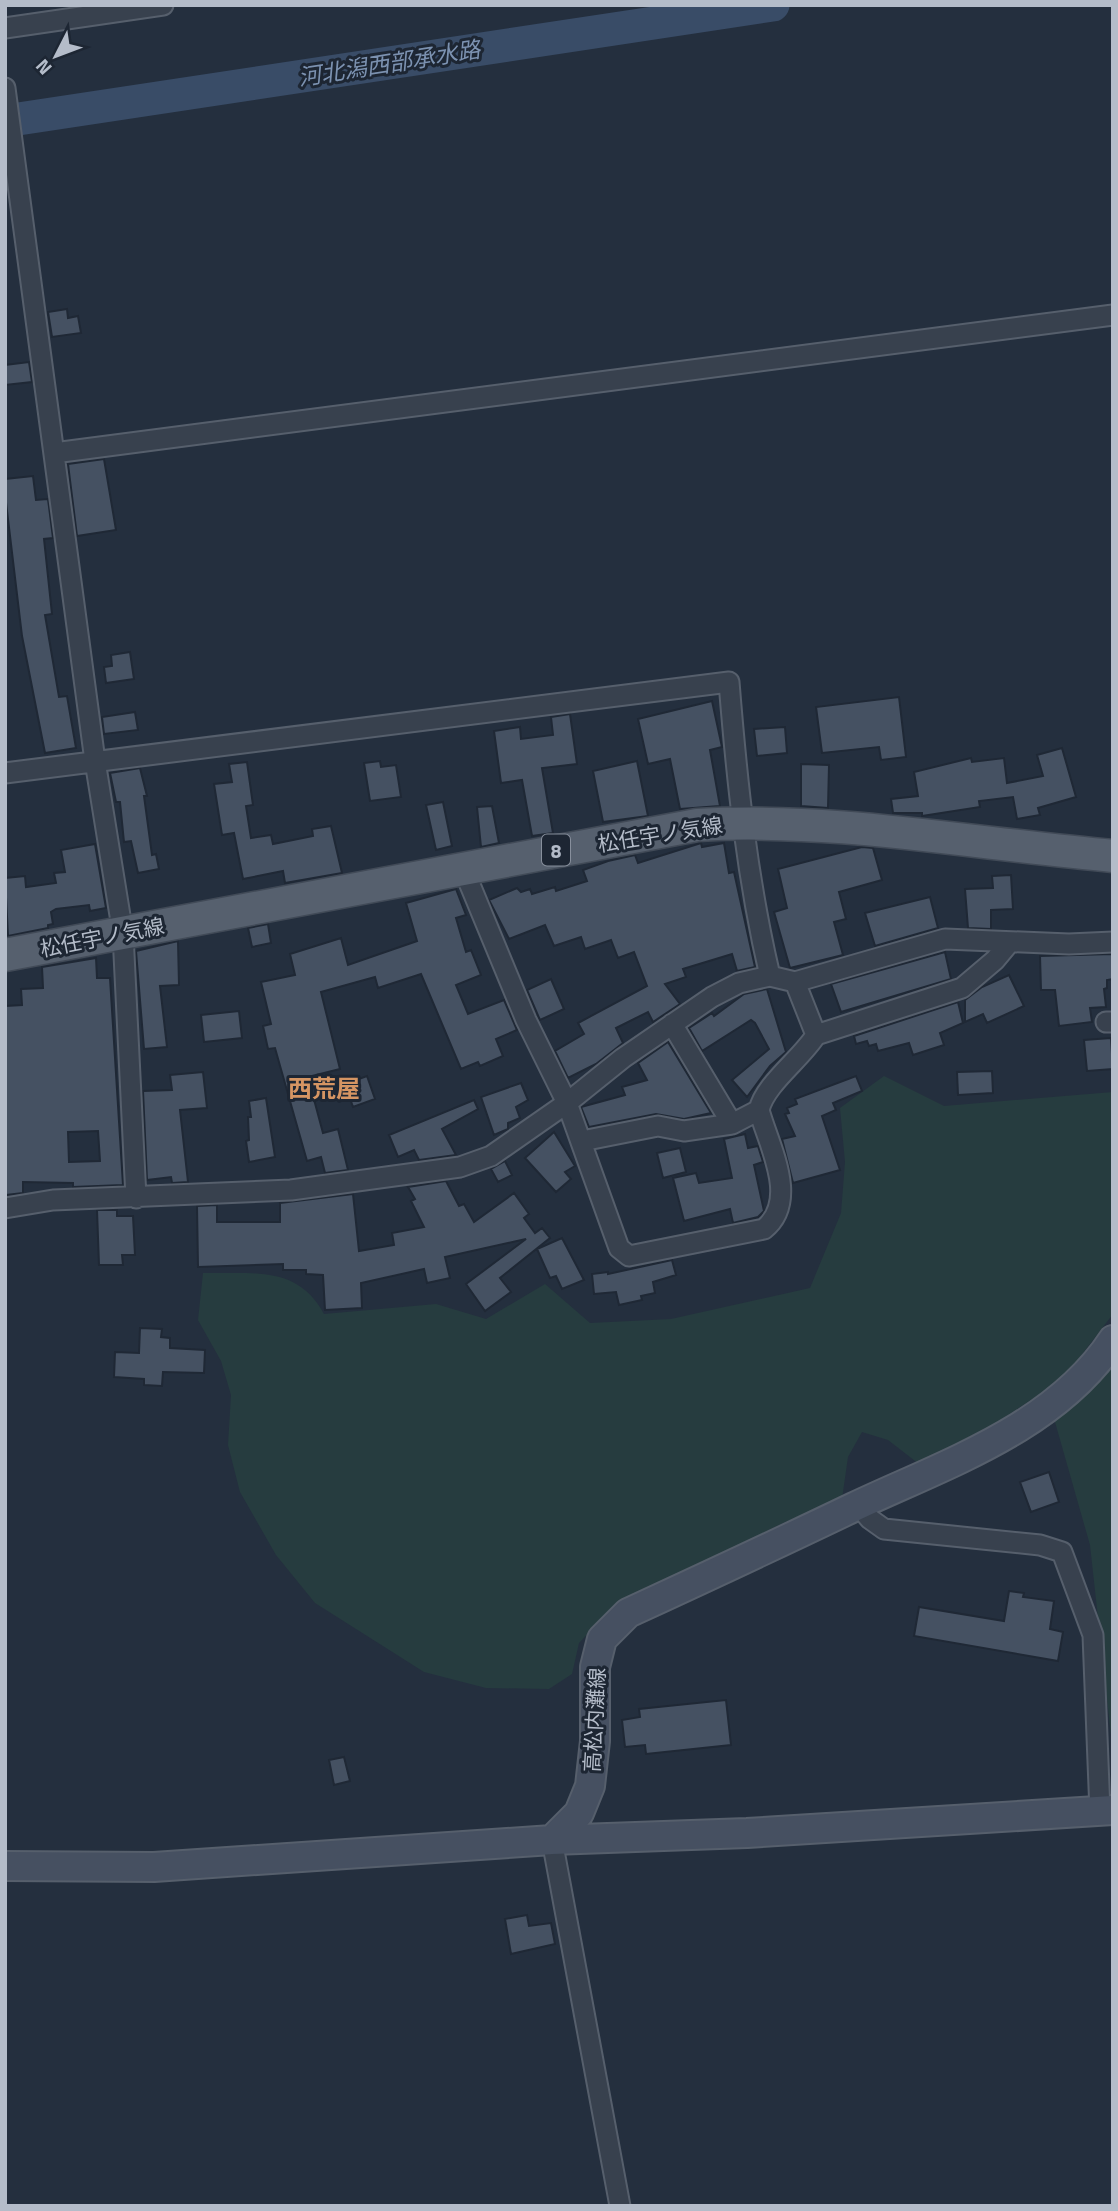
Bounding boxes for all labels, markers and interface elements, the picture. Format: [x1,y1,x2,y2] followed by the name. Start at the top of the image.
[21,21,91,91] north arrow
[295,31,485,95] water label: 河北潟西部承水路
[28,53,58,82] text: N
[595,808,725,860] street label: 松任宇ノ気線
[542,834,570,866] road number: 8
[37,909,167,965] street label: 松任宇ノ気線
[288,1070,360,1106] district label: 西荒屋
[575,1667,613,1773] street label: 高松内灘線

